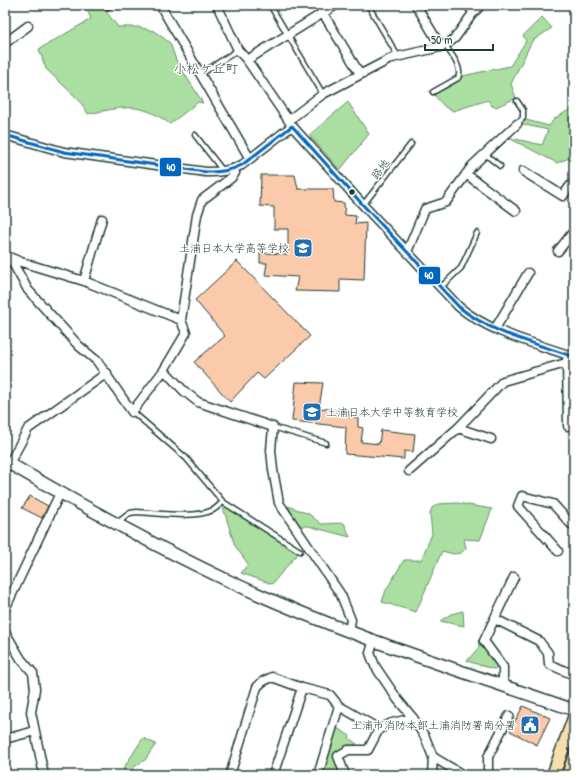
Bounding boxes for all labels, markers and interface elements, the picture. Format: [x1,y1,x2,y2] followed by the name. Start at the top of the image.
[425,26,493,52] scale bar
[431,31,452,48] text: 50 m
[173,59,239,77] district label: 小松ケ丘町
[368,156,392,182] street label: 路地
[159,157,182,177] line badge: 40
[166,160,176,174] text: 40
[347,187,357,197] unlabelled marker
[292,237,314,259] school or university icon: 土浦日本大学高等学校
[179,241,289,255] place label: 土浦日本大学高等学校
[418,266,441,285] line badge: 40
[424,268,434,282] text: 40
[301,401,323,423] school or university icon: 土浦日本大学中等教育学校
[326,405,458,419] place label: 土浦日本大学中等教育学校
[519,714,541,736] public building icon: 土浦市消防本部土浦消防署南分署
[351,718,516,732] place label: 土浦市消防本部土浦消防署南分署

